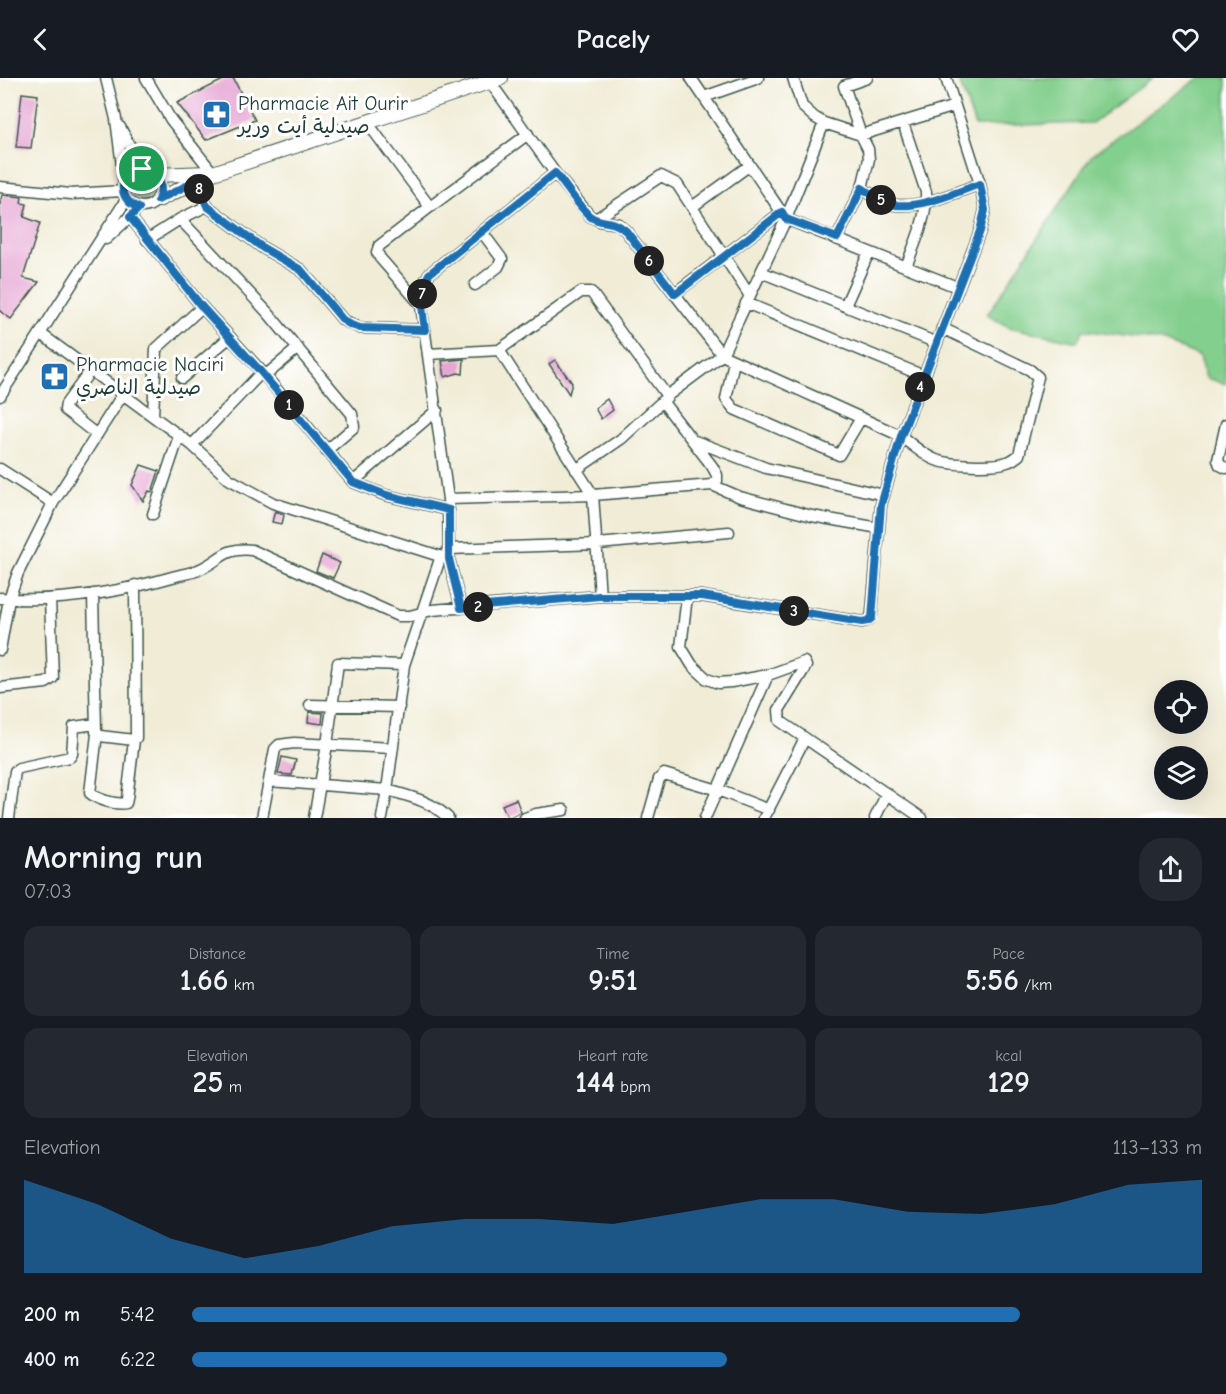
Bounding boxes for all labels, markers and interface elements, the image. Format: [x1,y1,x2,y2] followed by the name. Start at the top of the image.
[24,23,57,56] icon: back
[1169,23,1202,56] icon: heart
[576,24,650,55] text: Pacely
[236,92,408,138] place label: Pharmacie Ait Ourir صيدلية أيت ورير
[201,98,233,130] pharmacy icon: Pharmacie Ait Ourir صيدلية أيت ورير
[116,143,167,194] pin
[125,152,158,185] icon: arrive
[184,174,214,204] pin: 8
[195,180,203,198] text: 8
[866,185,896,215] pin: 5
[877,191,885,209] text: 5
[634,246,664,276] pin: 6
[645,252,653,270] text: 6
[407,279,437,309] pin: 7
[418,285,426,303] text: 7
[76,353,224,402] place label: Pharmacie Naciri صيدلية الناصري
[39,360,71,392] pharmacy icon: Pharmacie Naciri صيدلية الناصري
[905,372,935,402] pin: 4
[916,378,924,396] text: 4
[274,390,304,420] pin: 1
[286,396,292,414] text: 1
[463,592,493,622] pin: 2
[779,596,809,626] pin: 3
[474,598,482,616] text: 2
[790,602,798,620] text: 3
[1154,680,1208,800] map controls
[1154,680,1208,734] button: locate
[1154,746,1208,800] button: layers
[24,838,203,876] text: Morning run
[1139,838,1202,901] button: share
[24,880,72,903] text: 07:03
[189,945,246,963] text: Distance
[596,945,630,963] text: Time
[993,945,1025,963] text: Pace
[180,963,228,998] text: 1.66
[588,963,638,998] text: 9:51
[965,963,1019,998] text: 5:56
[228,976,255,994] text: km
[1019,976,1052,994] text: /km
[187,1047,248,1065] text: Elevation
[578,1047,648,1065] text: Heart rate
[995,1047,1022,1065] text: kcal
[193,1065,223,1100] text: 25
[575,1065,615,1100] text: 144
[987,1065,1030,1100] text: 129
[223,1078,242,1096] text: m
[615,1078,651,1096] text: bpm
[24,1136,101,1159] text: Elevation
[1113,1136,1202,1159] text: 113–133 m
[24,1303,80,1326] text: 200 m
[120,1303,155,1326] text: 5:42
[24,1348,79,1371] text: 400 m
[120,1348,155,1371] text: 6:22

